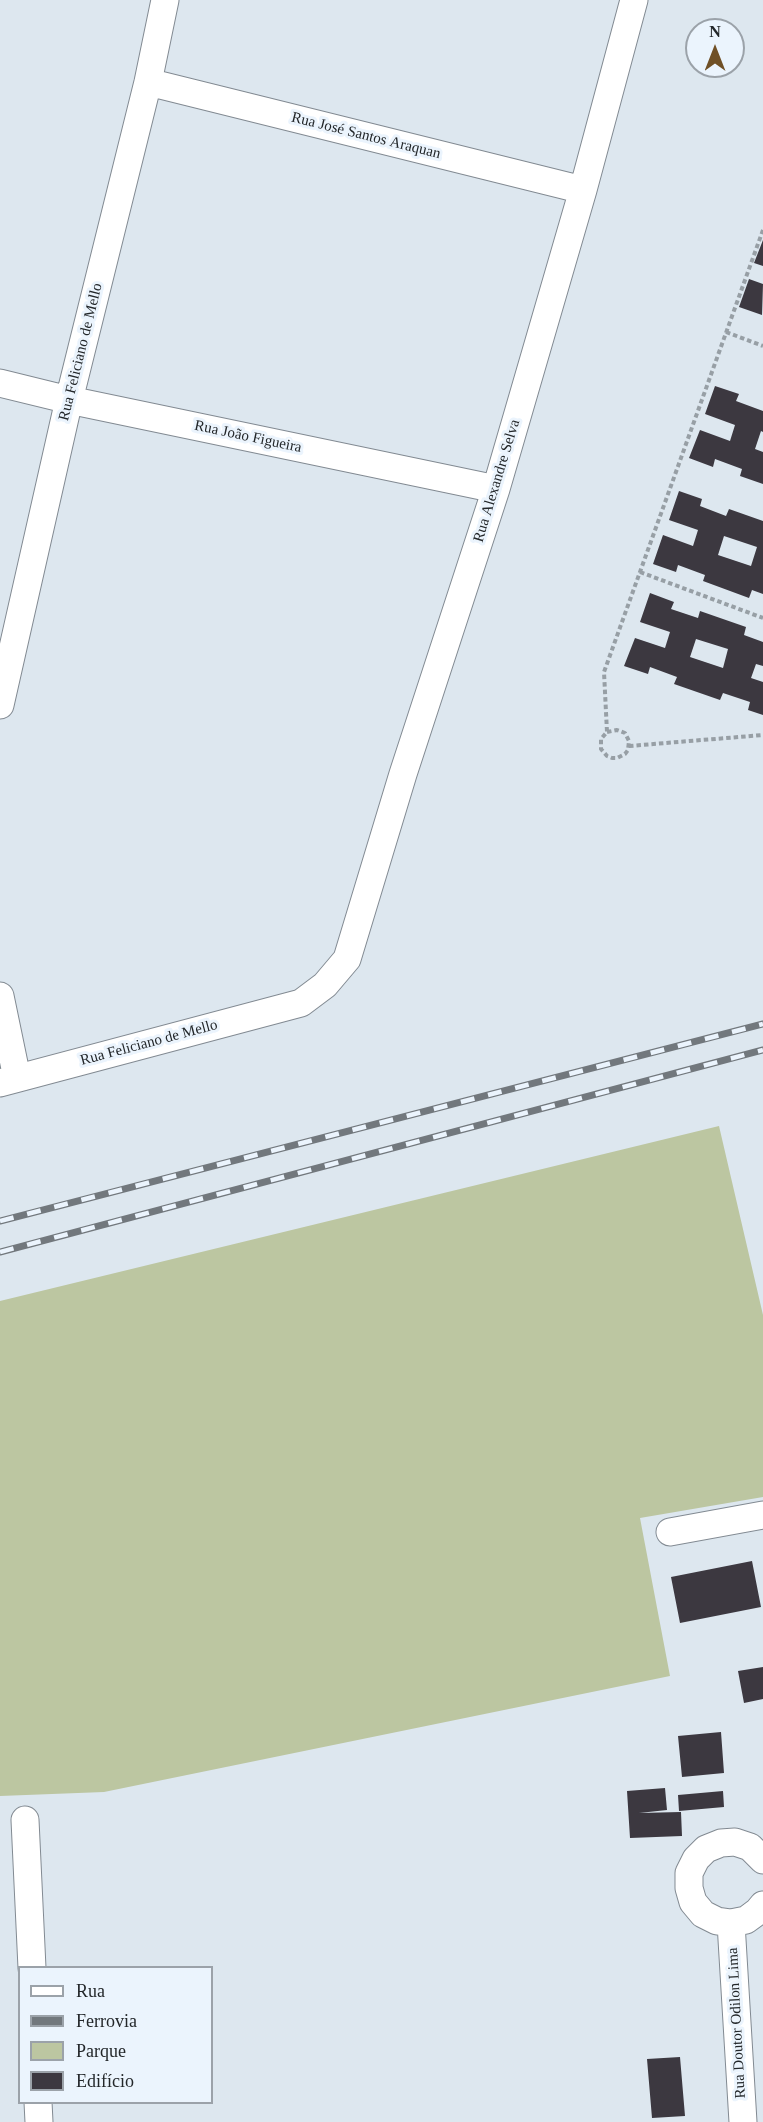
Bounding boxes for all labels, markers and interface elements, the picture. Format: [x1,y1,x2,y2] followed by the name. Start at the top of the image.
[685,18,745,78] north arrow
[709,23,721,40] text: N
[290,109,442,163] street label: Rua José Santos Araquan
[55,281,107,423] street label: Rua Feliciano de Mello
[193,417,303,457] street label: Rua João Figueira
[470,417,524,545] street label: Rua Alexandre Selva
[78,1016,220,1070] street label: Rua Feliciano de Mello
[724,1947,750,2099] street label: Rua Doutor Odilon Lima
[18,1966,213,2104] legend
[76,1981,105,2001] text: Rua
[76,2011,137,2031] text: Ferrovia
[76,2041,126,2061] text: Parque
[76,2071,134,2091] text: Edifício

